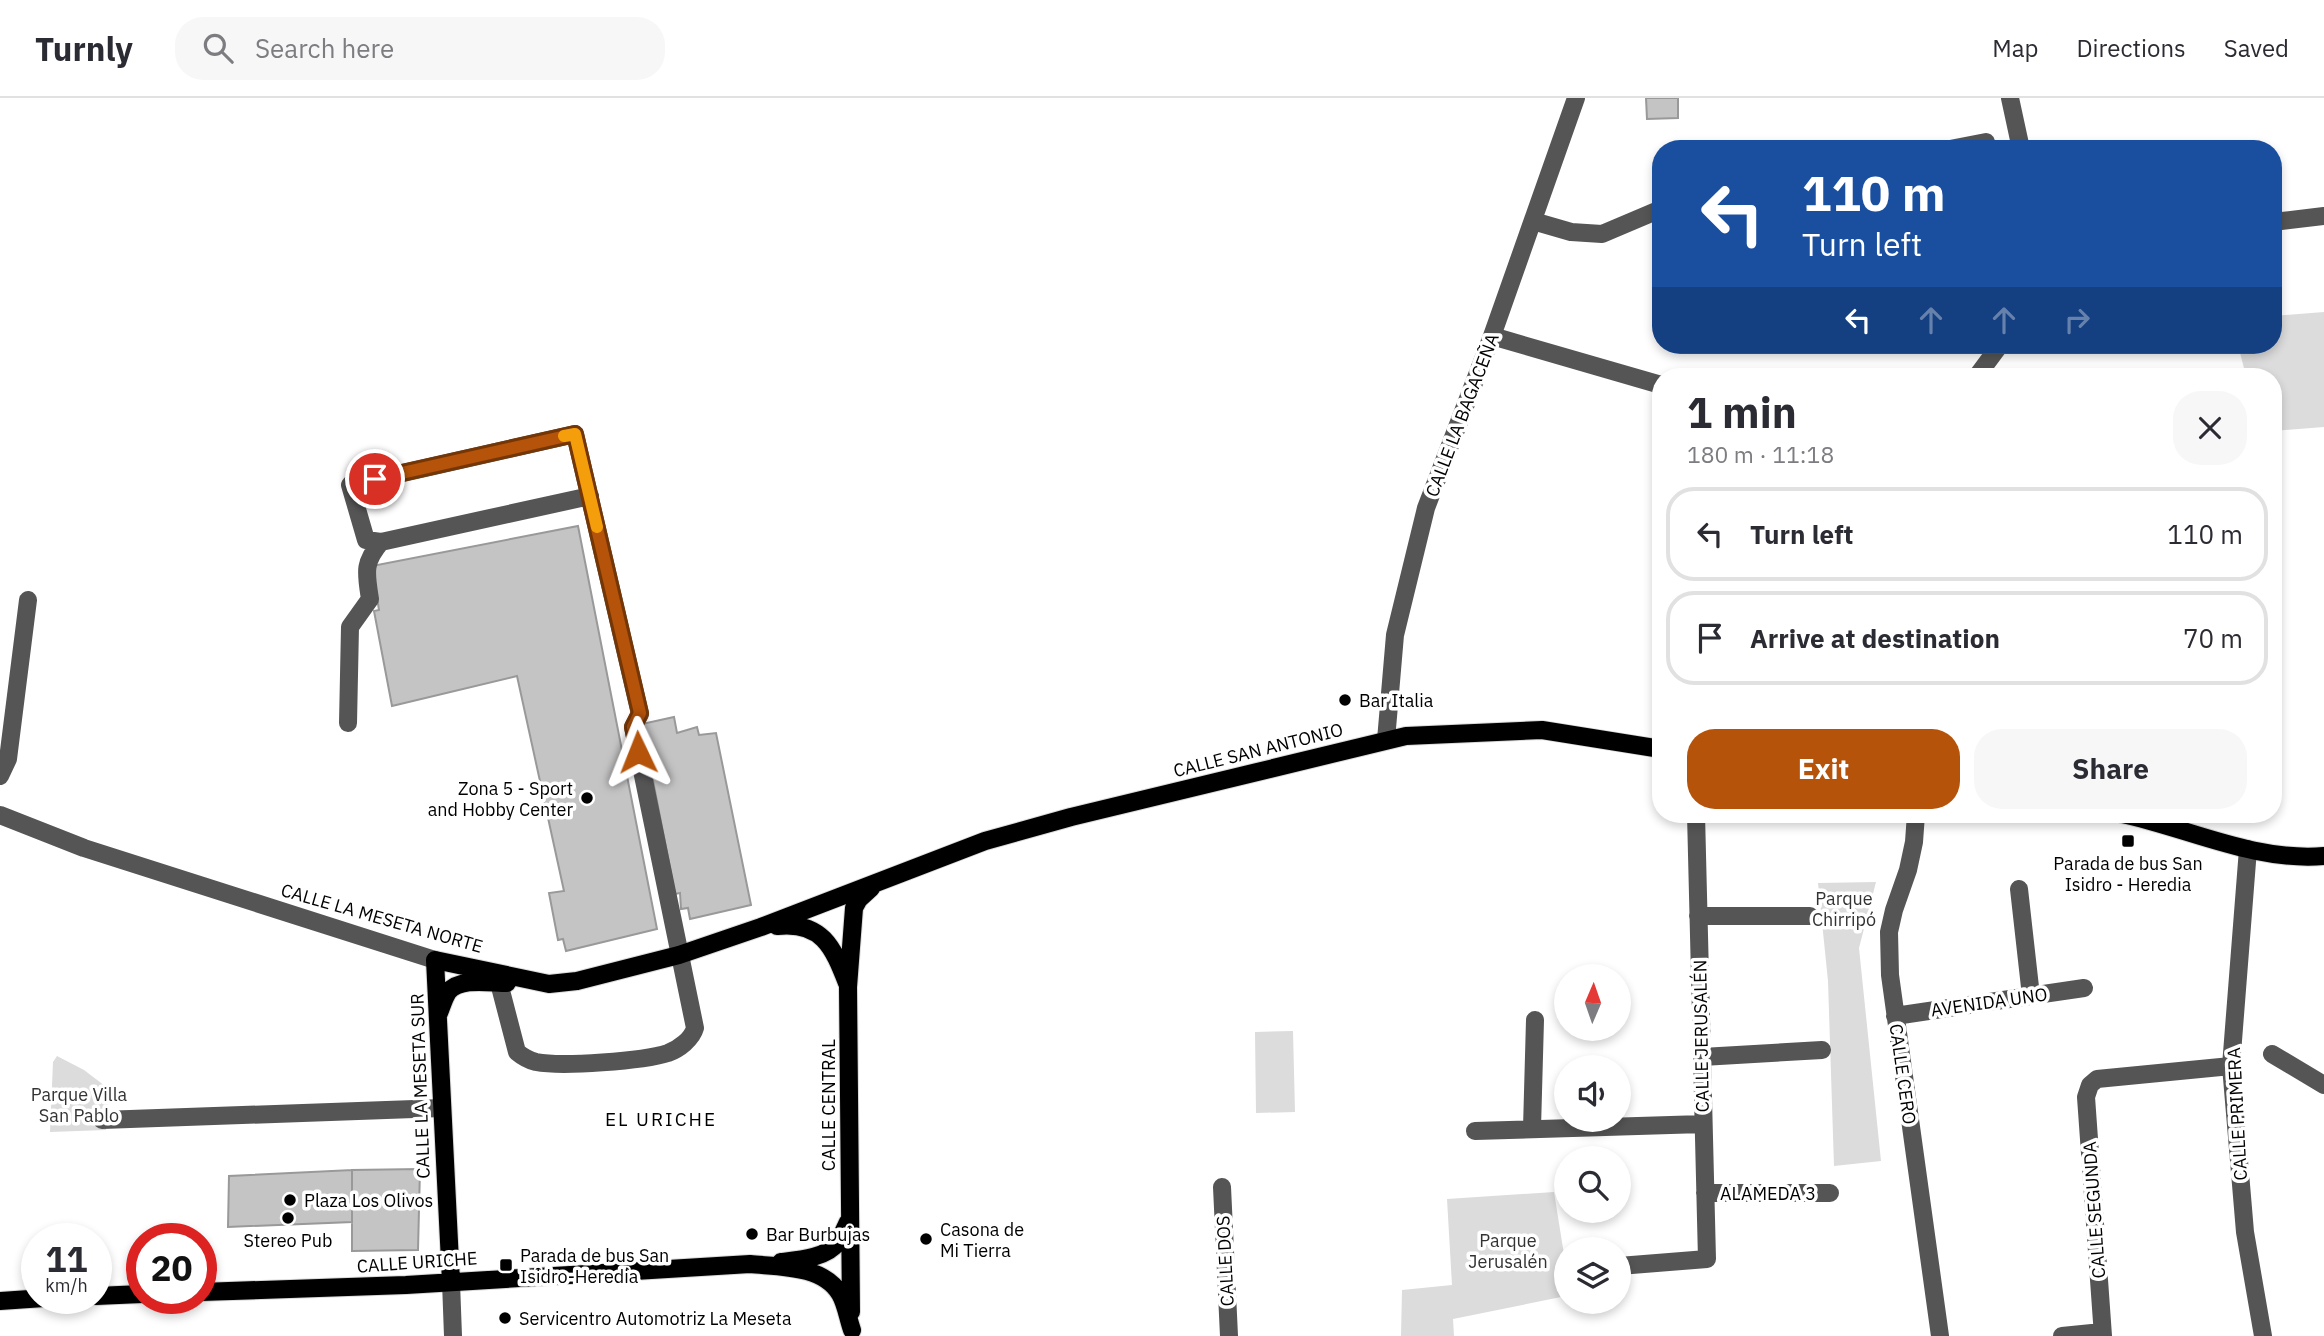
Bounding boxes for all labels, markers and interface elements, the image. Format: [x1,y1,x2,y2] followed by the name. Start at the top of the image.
[175,17,665,80] search box
[35,27,133,70] text: Turnly
[199,29,237,67] icon: search
[255,31,394,65] text: Search here
[1992,32,2038,64] text: Map
[2076,32,2186,64] text: Directions
[2224,32,2289,64] text: Saved
[1802,161,1946,224] text: 110 m
[1687,168,1778,259] icon: left
[1802,223,1922,265] text: Turn left
[1839,301,1877,339] icon: left
[1912,301,1950,339] icon: ahead
[1985,301,2023,339] icon: ahead
[2058,301,2096,339] icon: right
[1420,330,1504,500] street label: CALLE LA BAGACEÑA
[1687,385,1797,440] text: 1 min
[2173,391,2247,465] button: close
[1687,439,1834,469] text: 180 m · 11:18
[345,449,405,509] pin
[356,460,394,498] icon: arrive
[1691,515,1729,553] icon: left
[1750,517,1853,551] text: Turn left
[2167,517,2243,551] text: 110 m
[1691,619,1729,657] icon: arrive
[1750,621,2000,655] text: Arrive at destination
[2183,621,2243,655] text: 70 m
[1359,689,1434,712] place label: Bar Italia
[1337,692,1353,708] marker: Bar Italia
[601,715,675,789] position arrow
[1171,718,1345,782] street label: CALLE SAN ANTONIO
[1687,729,1960,809] button: Exit
[1974,729,2247,809] button: Share
[428,777,573,821] place label: Zona 5 - Sport and Hobby Center
[579,790,595,806] marker: Zona 5 - Sport and Hobby Center
[2120,833,2136,849] marker: Parada de bus San Isidro - Heredia
[2053,852,2203,896] place label: Parada de bus San Isidro - Heredia
[278,878,486,958] street label: CALLE LA MESETA NORTE
[1812,887,1876,931] park label: Parque Chirripó
[1688,959,1714,1113] street label: CALLE JERUSALÉN
[1554,964,1631,1041] north arrow
[1554,964,1631,1314] map controls
[1929,982,2049,1022] street label: AVENIDA UNO
[405,993,435,1179] street label: CALLE LA MESETA SUR
[1885,1022,1921,1126] street label: CALLE CERO
[817,1039,840,1171] street label: CALLE CENTRAL
[2222,1046,2252,1181] street label: CALLE PRIMERA
[1554,1055,1631,1132] button: sound
[31,1083,128,1127] park label: Parque Villa San Pablo
[605,1107,717,1131] district label: EL URICHE
[2078,1140,2110,1279] street label: CALLE SEGUNDA
[1554,1146,1631,1223] button: search
[1720,1182,1816,1205] street label: ALAMEDA 3
[304,1189,433,1212] place label: Plaza Los Olivos
[282,1192,298,1208] marker: Plaza Los Olivos
[280,1210,296,1226] marker: Stereo Pub
[1211,1215,1239,1307] street label: CALLE DOS
[940,1218,1024,1262] place label: Casona de Mi Tierra
[126,1223,217,1314] speed limit sign: 20
[766,1223,870,1246] place label: Bar Burbujas
[744,1226,760,1242] marker: Bar Burbujas
[244,1229,332,1252] place label: Stereo Pub
[1468,1229,1548,1273] park label: Parque Jerusalén
[918,1231,934,1247] marker: Casona de Mi Tierra
[45,1236,88,1282] text: 11
[1554,1237,1631,1314] button: layers
[520,1244,669,1288] place label: Parada de bus San Isidro-Heredia
[356,1246,478,1278] street label: CALLE URICHE
[498,1257,514,1273] marker: Parada de bus San Isidro-Heredia
[45,1274,88,1297] text: km/h
[519,1307,792,1330] place label: Servicentro Automotriz La Meseta
[497,1310,513,1326] marker: Servicentro Automotriz La Meseta

